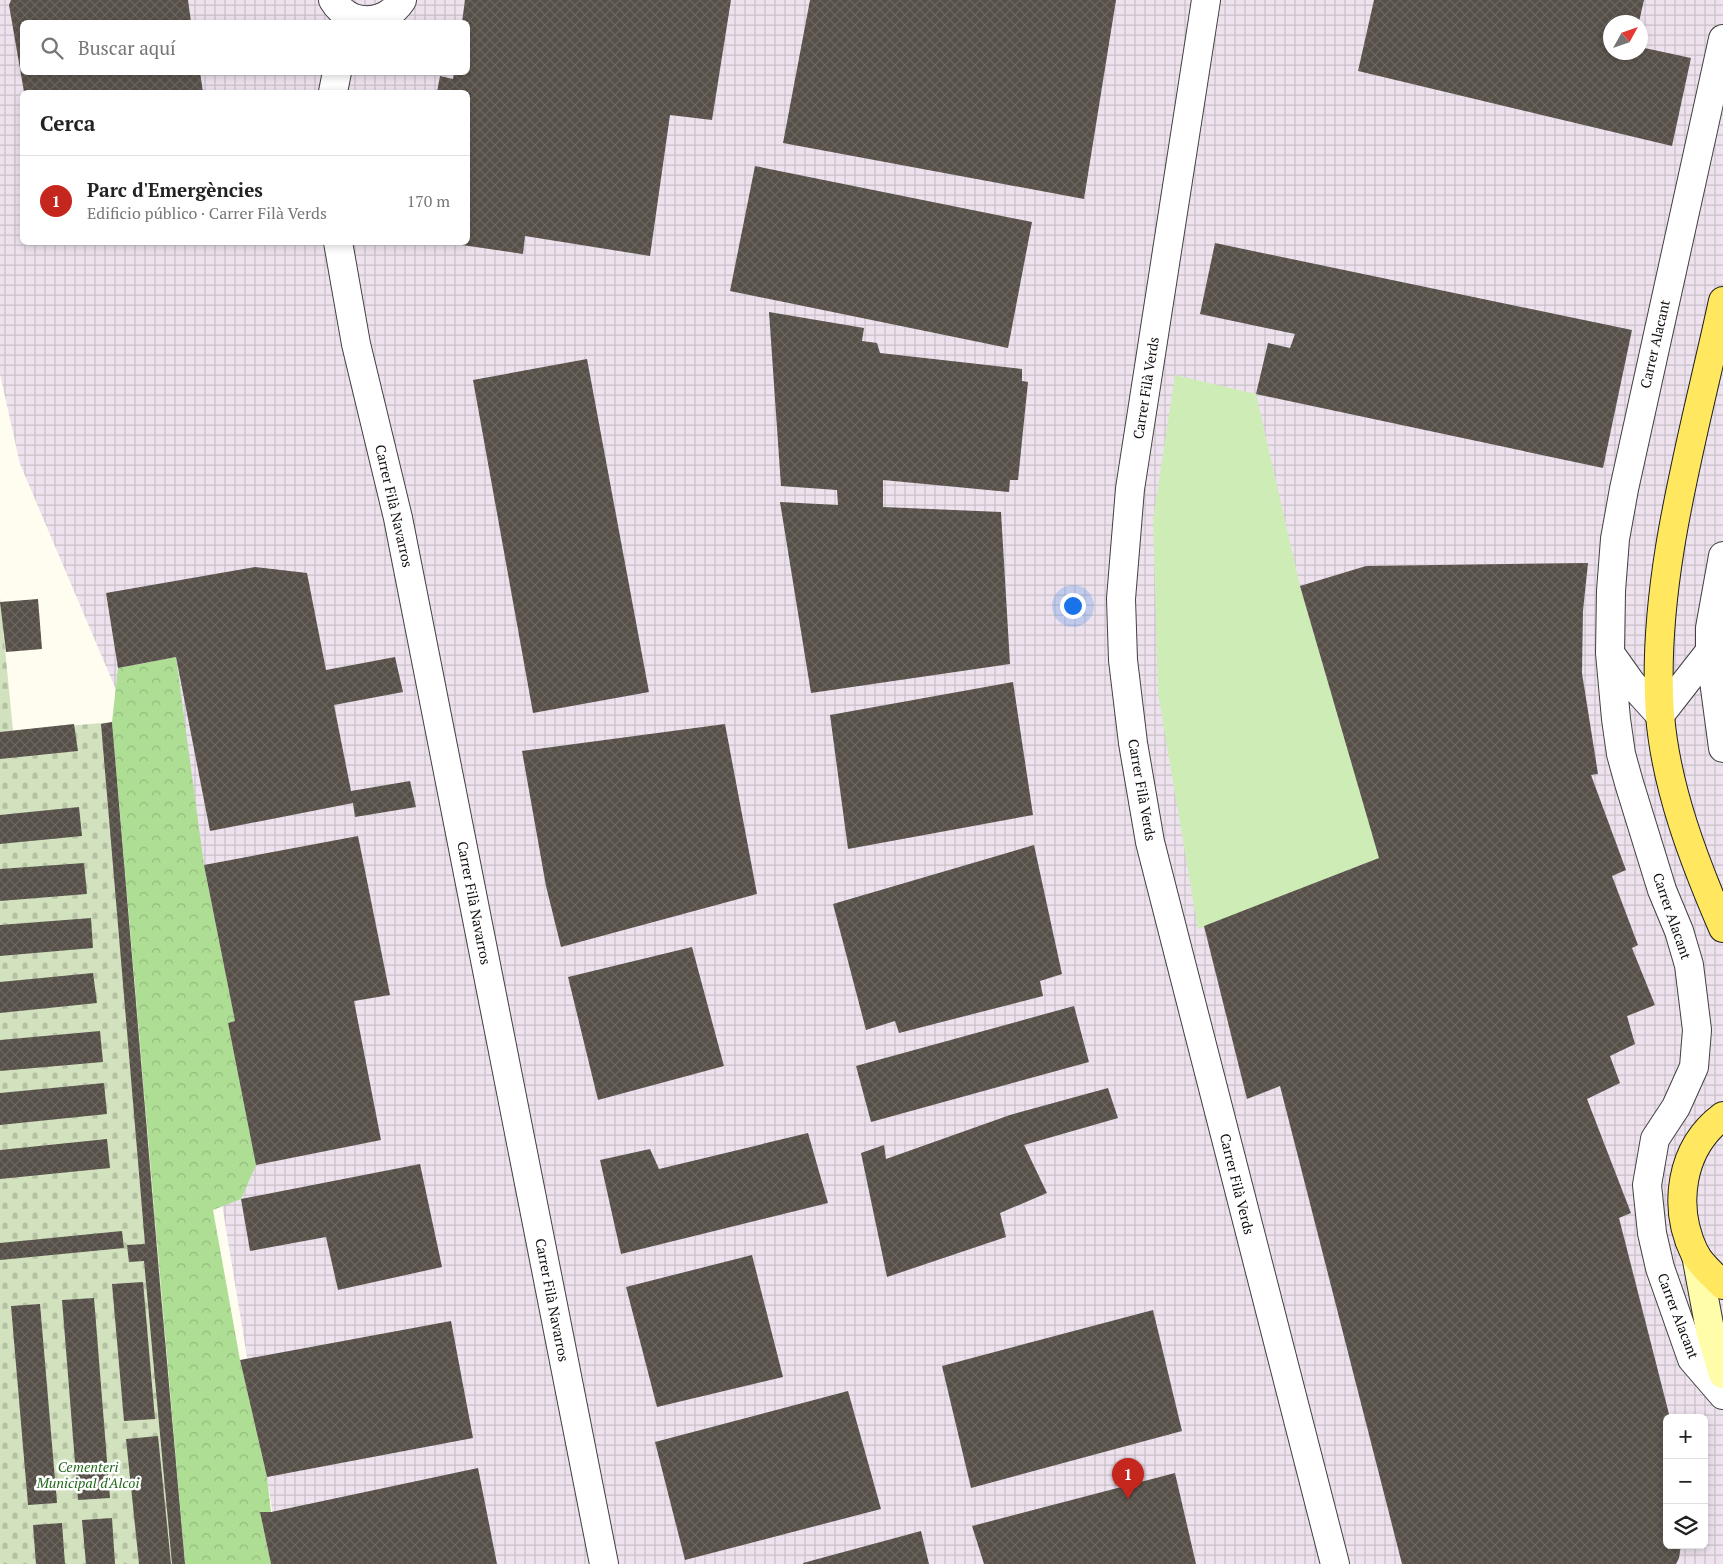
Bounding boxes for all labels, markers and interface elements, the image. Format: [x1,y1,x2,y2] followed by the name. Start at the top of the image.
[1603,15,1648,60] north arrow
[20,20,470,75] search box
[38,34,66,62] icon: search
[78,35,176,60] text: Buscar aquí
[40,109,95,137] text: Cerca
[87,177,263,202] text: Parc d'Emergències
[51,190,61,212] text: 1
[407,190,450,212] text: 170 m
[87,202,327,224] text: Edificio público · Carrer Filà Verds
[1635,297,1674,390] street label: Carrer Alacant
[1128,335,1163,440] street label: Carrer Filà Verds
[371,443,418,569] street label: Carrer Filà Navarros
[1060,593,1086,619] your location
[1124,737,1161,842] street label: Carrer Filà Verds
[453,840,496,966] street label: Carrer Filà Navarros
[1649,870,1696,962] street label: Carrer Alacant
[1216,1131,1259,1236] street label: Carrer Filà Verds
[531,1237,574,1363] street label: Carrer Filà Navarros
[1653,1270,1704,1362] street label: Carrer Alacant
[1663,1414,1708,1549] map controls
[1663,1414,1708,1459] button: +
[36,1457,139,1492] park label: Cementeri Municipal d'Alcoi
[1112,1458,1144,1499] pin: 1
[1663,1459,1708,1504] button: −
[1663,1504,1708,1549] button: layers

